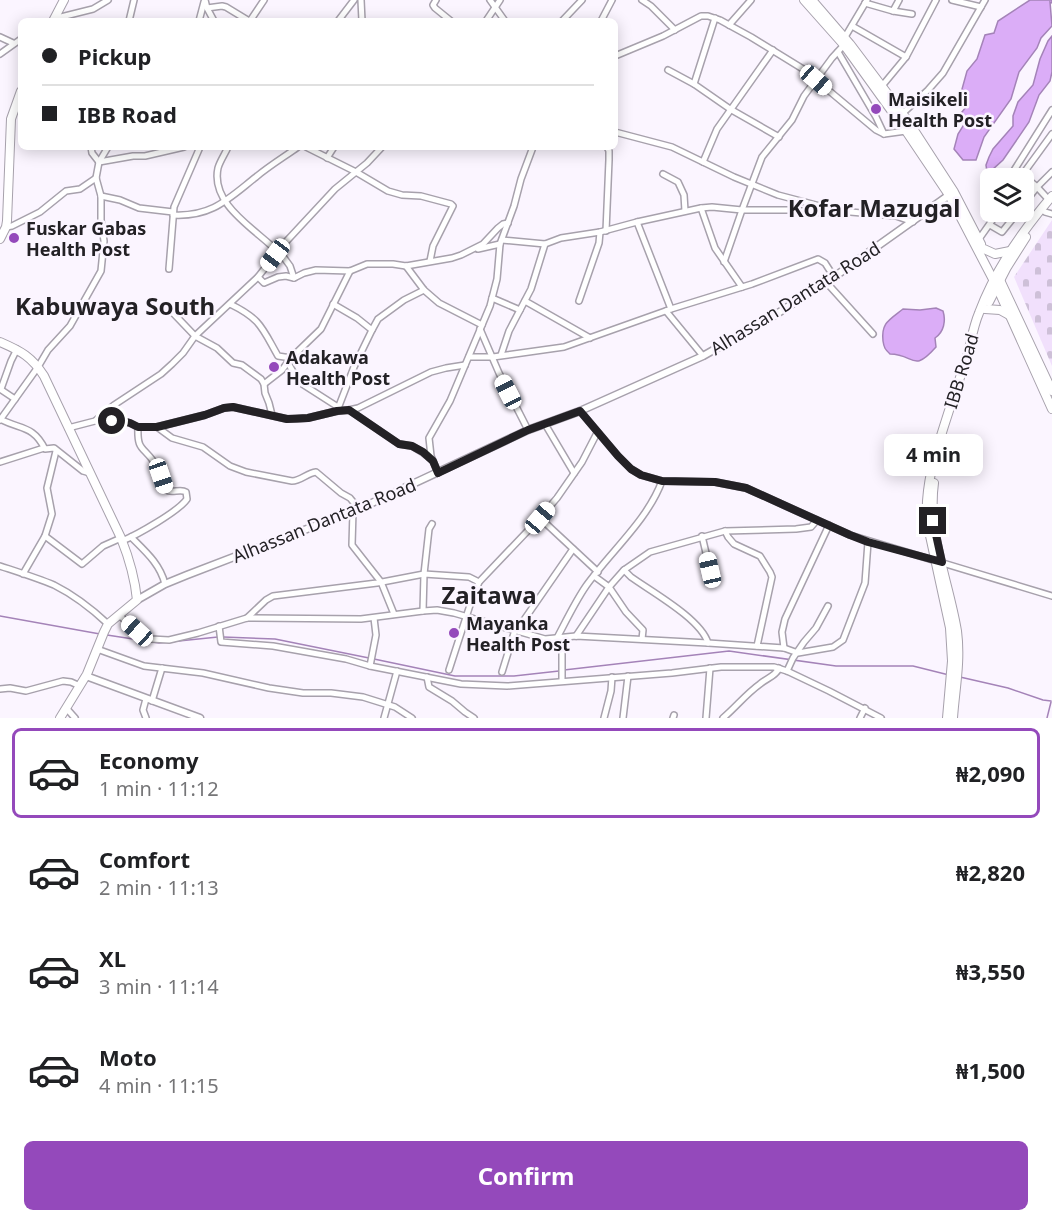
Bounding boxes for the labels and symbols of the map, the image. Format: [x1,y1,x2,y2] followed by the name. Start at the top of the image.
[797,61,835,99] car
[888,87,992,132] place label: Maisikeli Health Post
[869,102,883,116] marker: Maisikeli Health Post
[788,191,960,224] district label: Kofar Mazugal
[26,216,146,261] place label: Fuskar Gabas Health Post
[7,231,21,245] marker: Fuskar Gabas Health Post
[257,235,293,275] car
[706,236,884,360] street label: Alhassan Dantata Road
[15,289,215,322] district label: Kabuwaya South
[938,330,984,412] street label: IBB Road
[286,345,390,390] place label: Adakawa Health Post
[267,360,281,374] marker: Adakawa Health Post
[492,372,524,412] car
[98,407,125,434] route start
[884,434,982,476] callout: 4 min
[147,456,175,496] car
[229,472,419,568] street label: Alhassan Dantata Road
[522,498,558,538] car
[919,507,946,534] route end
[697,550,723,590] car
[441,578,537,611] district label: Zaitawa
[466,611,570,656] place label: Mayanka Health Post
[118,612,156,650] car
[447,626,461,640] marker: Mayanka Health Post

